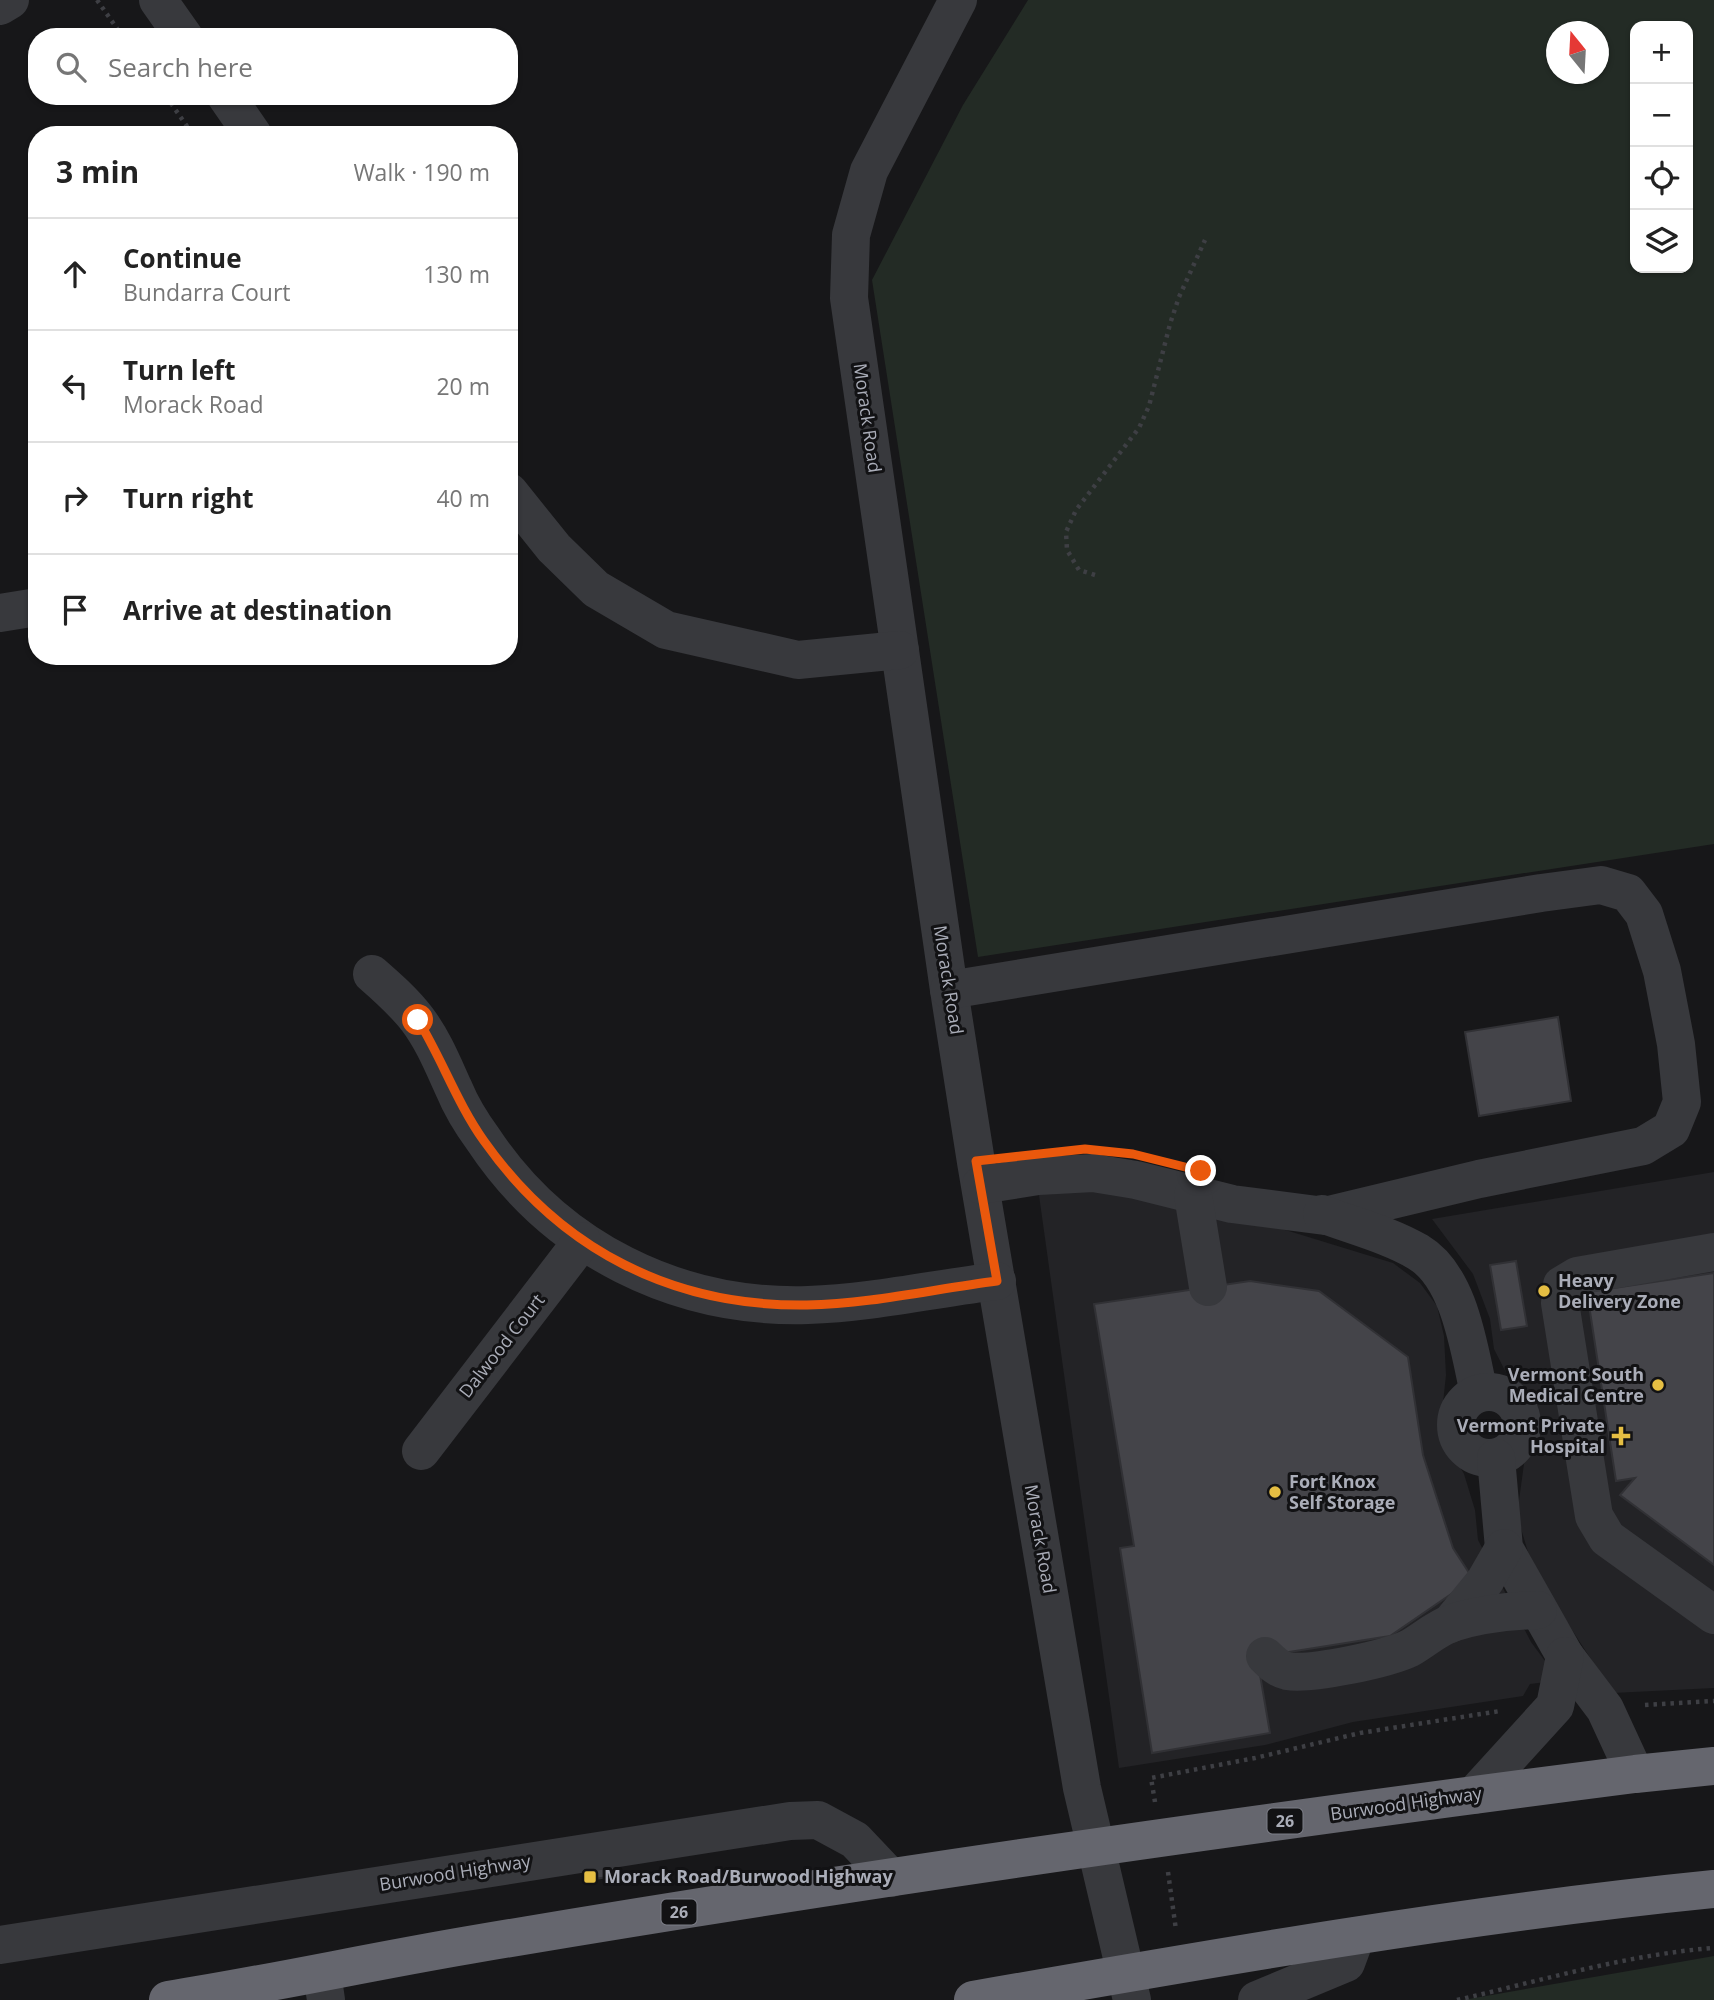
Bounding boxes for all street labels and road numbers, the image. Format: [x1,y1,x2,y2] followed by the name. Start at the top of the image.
[848,362,888,474] street label: Morack Road
[929,924,969,1036] street label: Morack Road
[453,1288,549,1402] street label: Dalwood Court
[1020,1483,1062,1595] street label: Morack Road
[1328,1780,1484,1826] street label: Burwood Highway
[1268,1809,1302,1834] road number: 26
[377,1848,533,1896] street label: Burwood Highway
[662,1900,696,1924] road number: 26

